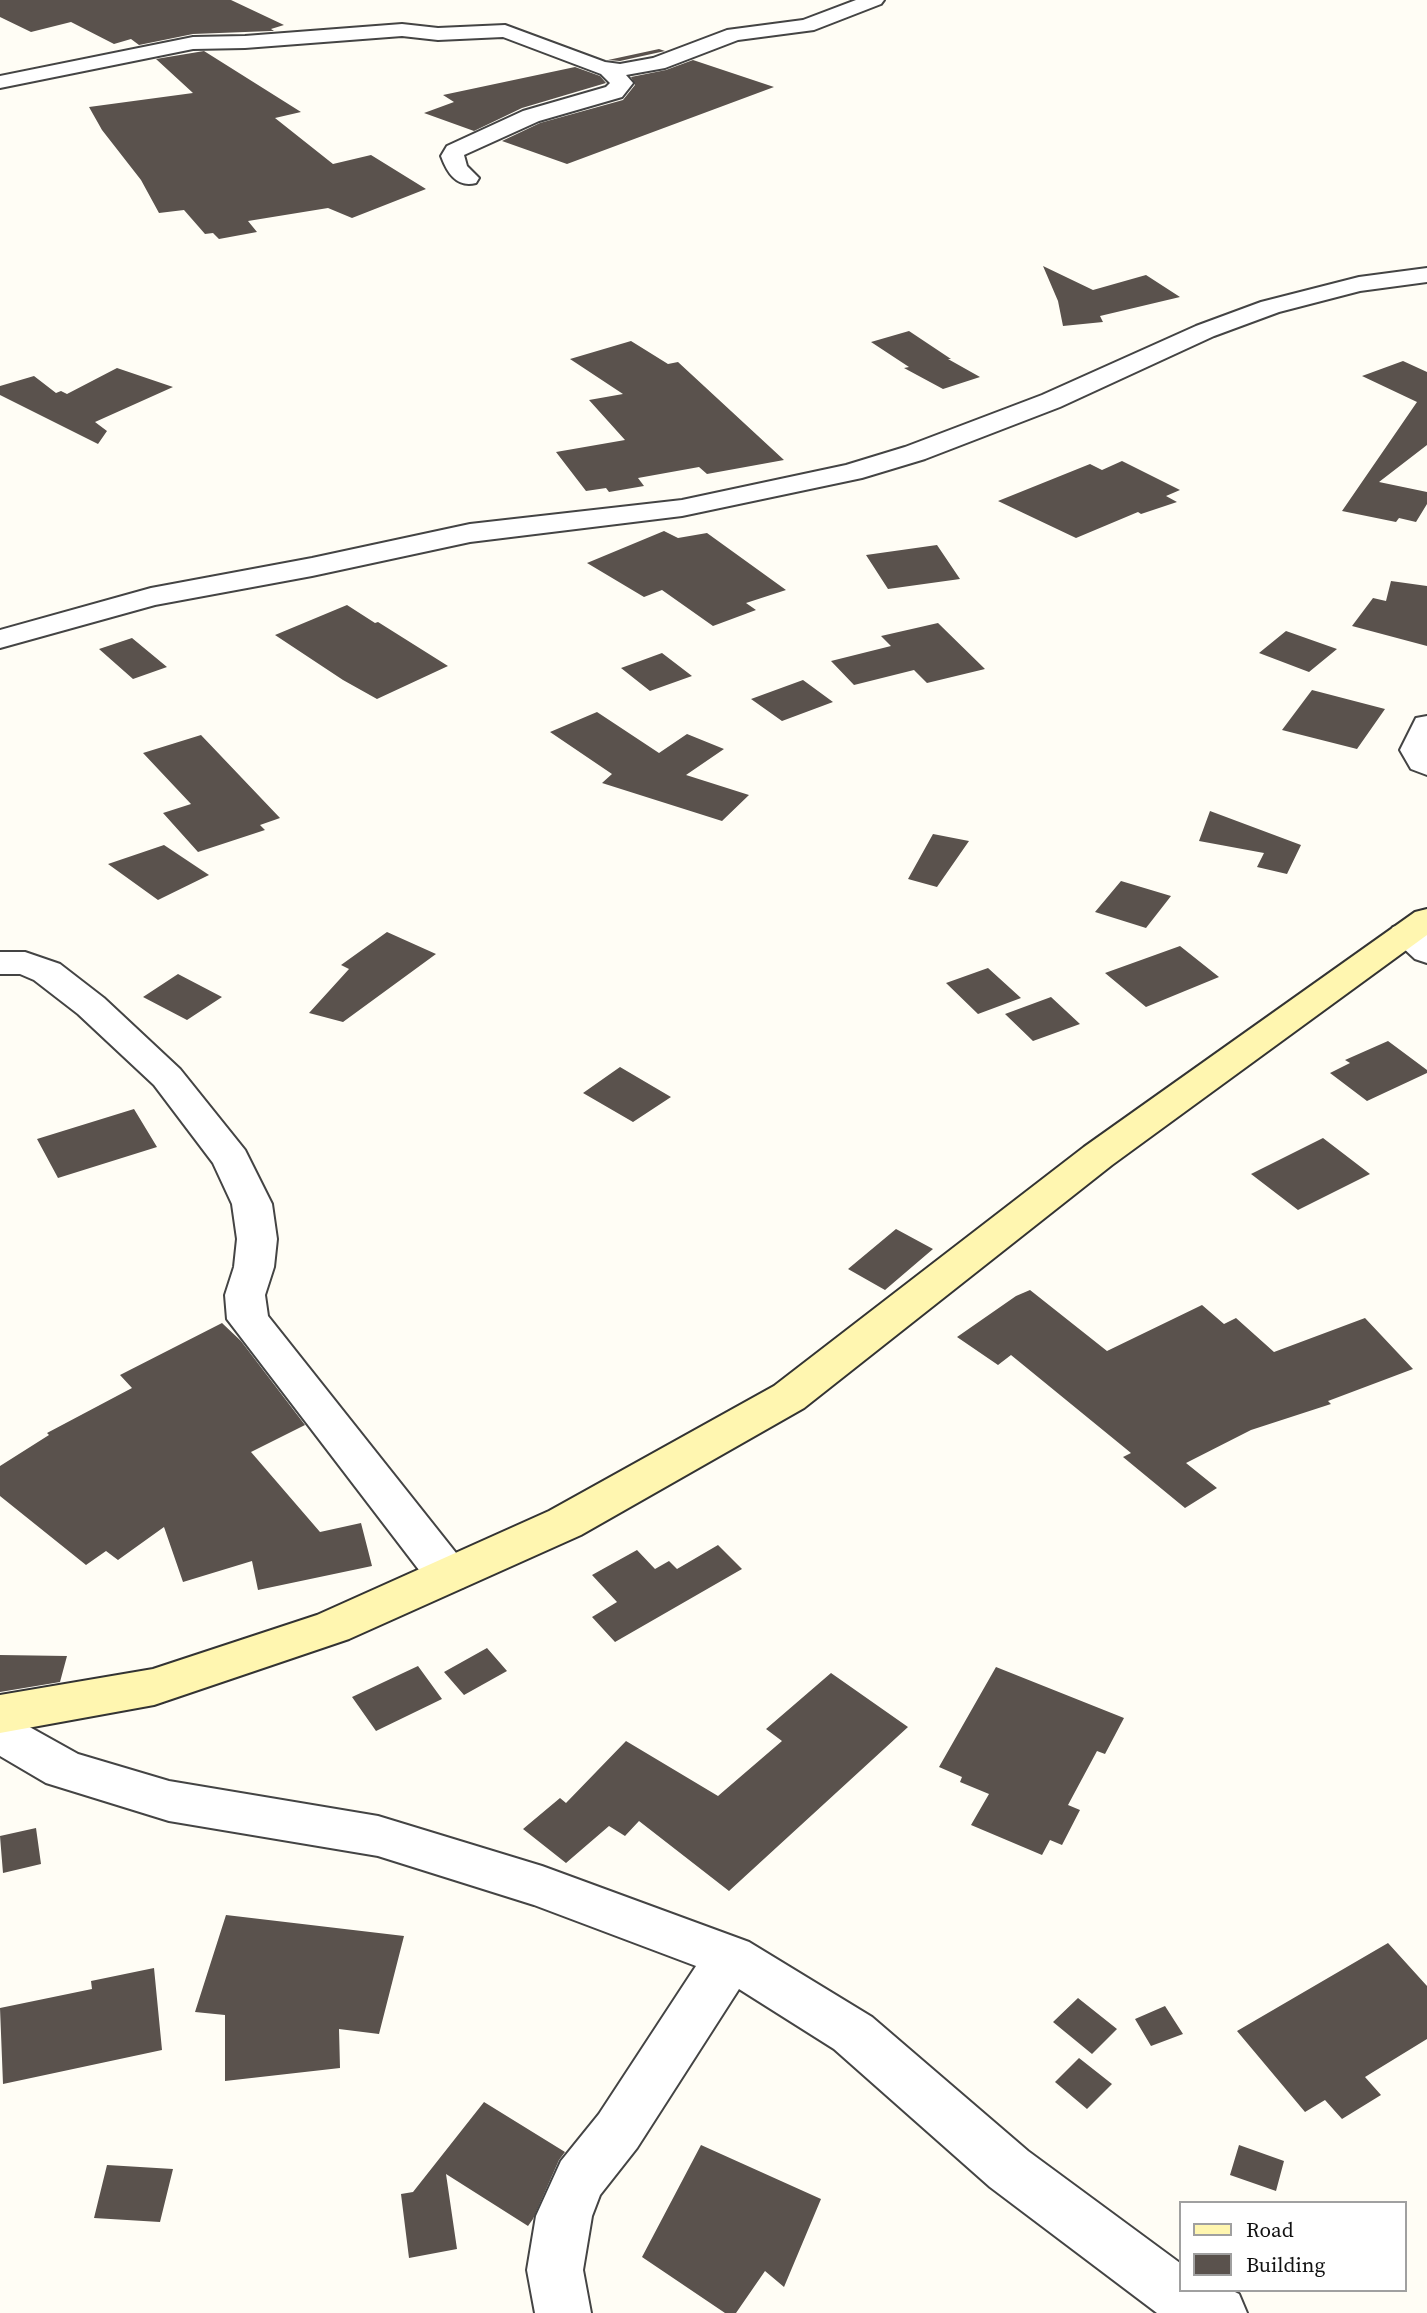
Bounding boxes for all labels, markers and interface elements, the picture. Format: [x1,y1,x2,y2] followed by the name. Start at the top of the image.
[1178,2201,1406,2292] legend
[1246,2215,1294,2244] text: Road
[1246,2250,1325,2279] text: Building

